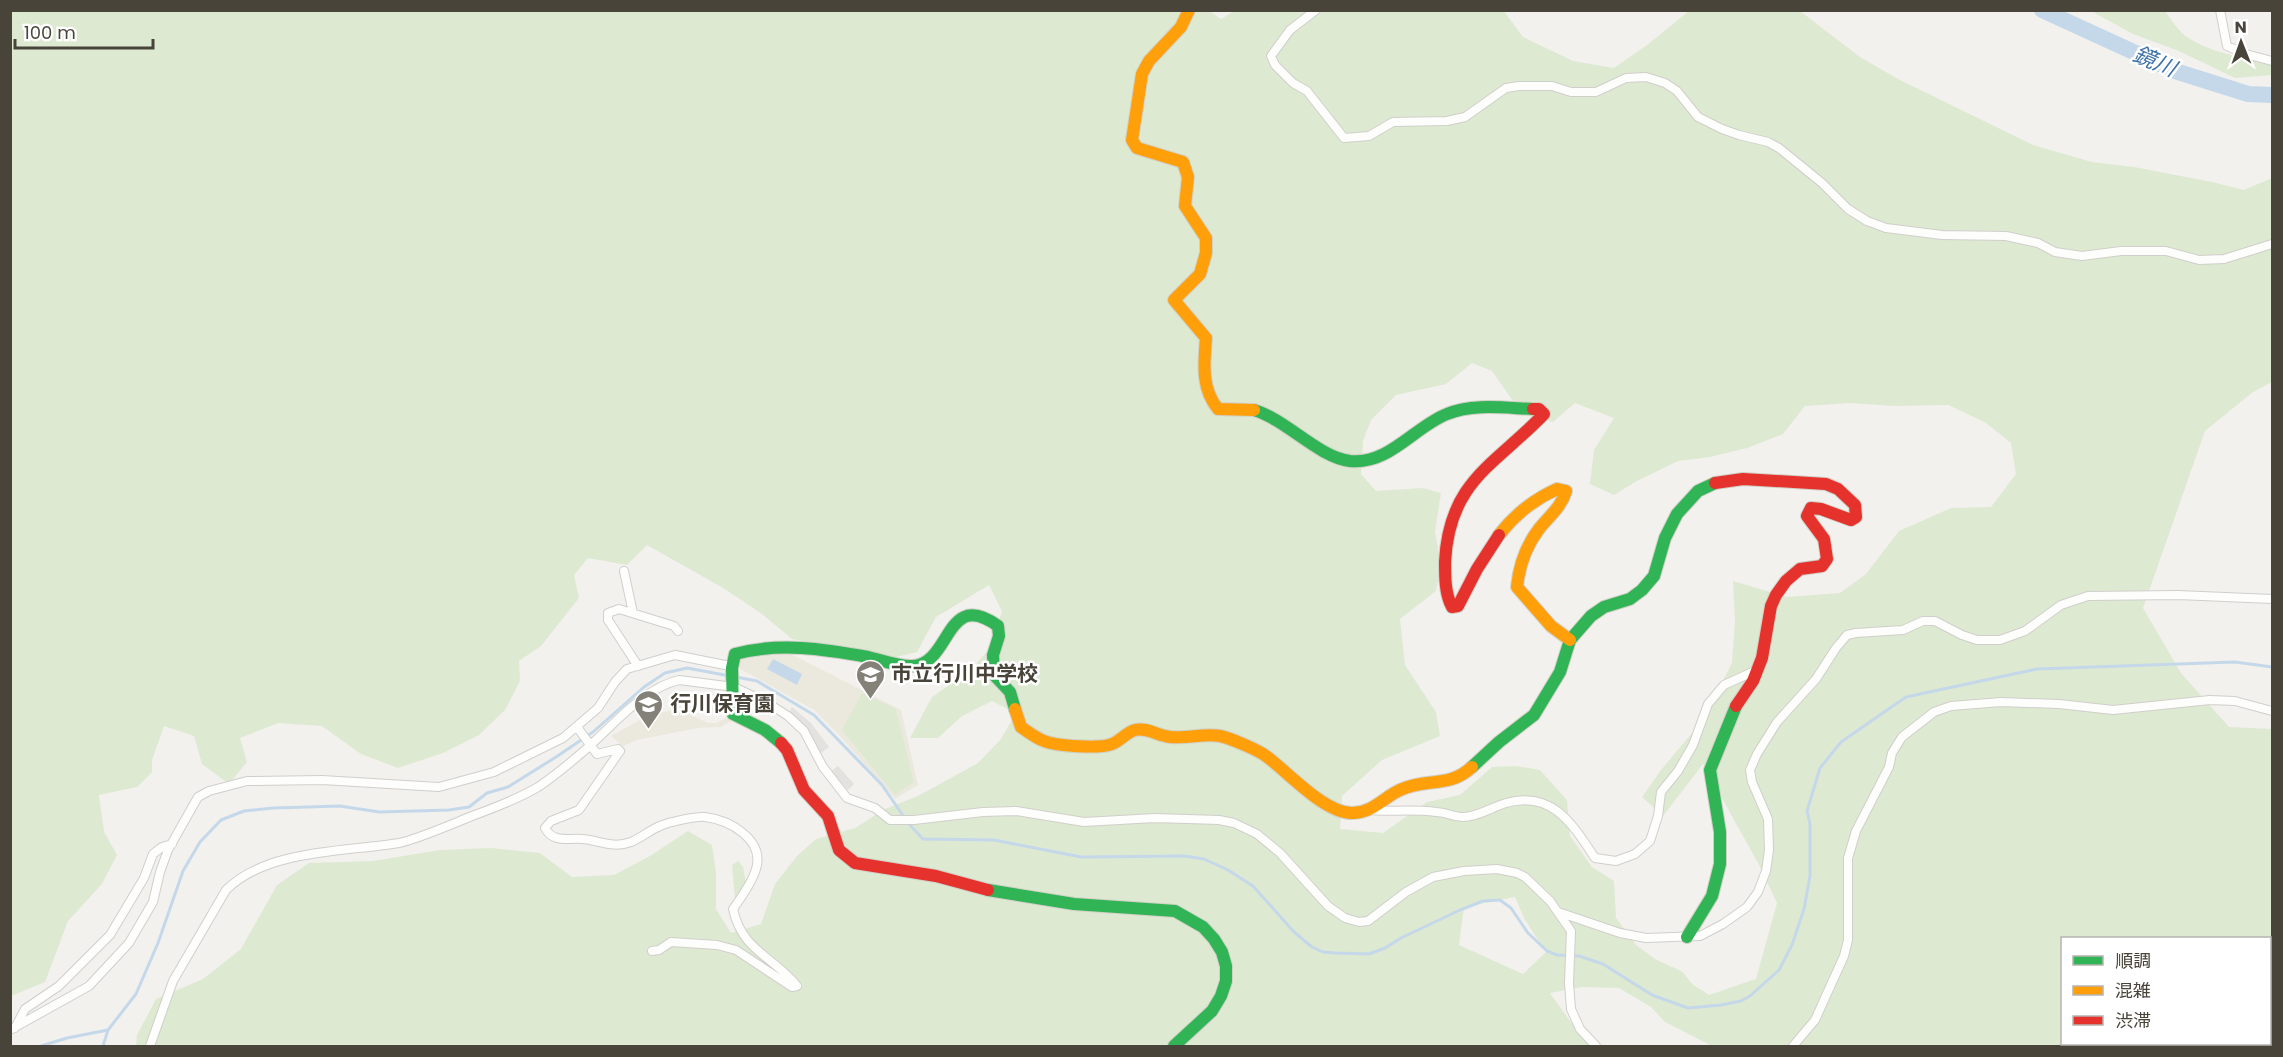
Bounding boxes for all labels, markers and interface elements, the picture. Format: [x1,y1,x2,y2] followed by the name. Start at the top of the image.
[15,12,153,50] scale bar
[2211,12,2271,72] north arrow
[2235,16,2247,39] text: N
[24,20,76,45] text: 100 m
[2128,39,2183,85] water label: 鏡川
[854,658,886,700] school or university icon: 市立行川中学校
[891,659,1038,688] place label: 市立行川中学校
[633,688,665,730] school or university icon: 行川保育園
[670,689,775,718] place label: 行川保育園
[2061,937,2271,1045] legend
[2115,948,2151,973] text: 順調
[2115,978,2151,1003] text: 混雑
[2115,1008,2151,1033] text: 渋滞

